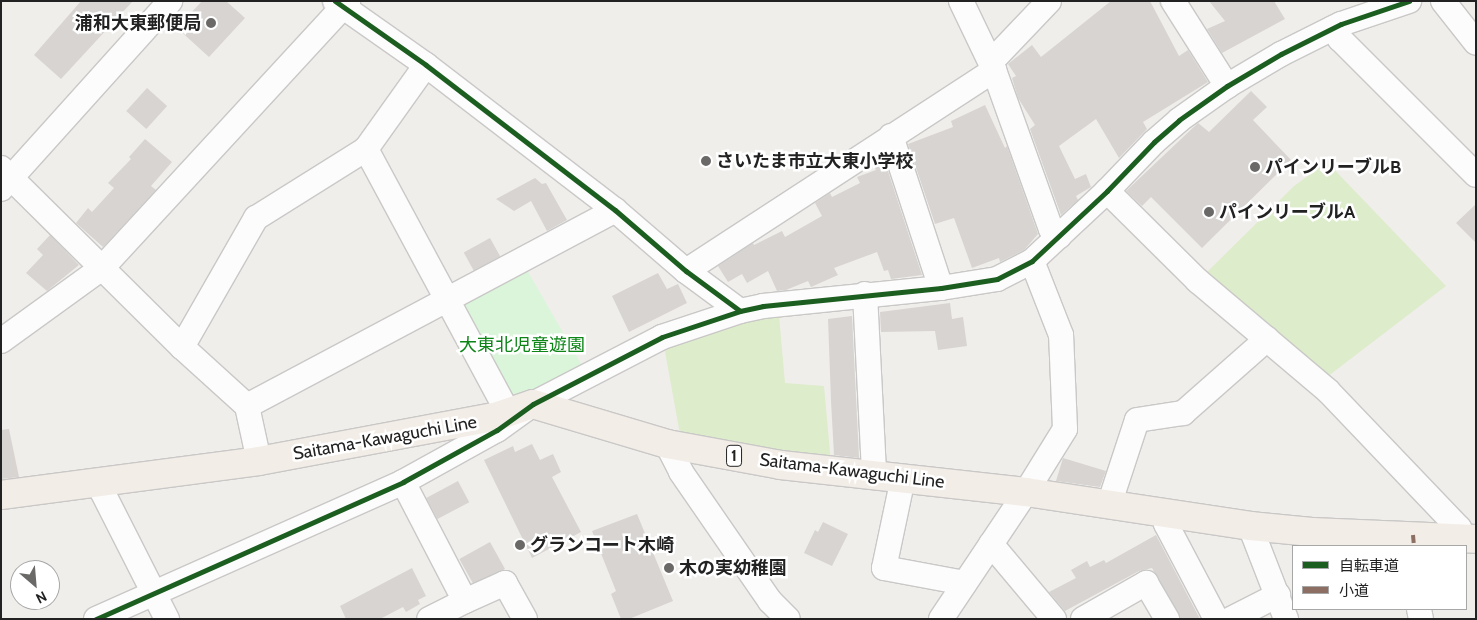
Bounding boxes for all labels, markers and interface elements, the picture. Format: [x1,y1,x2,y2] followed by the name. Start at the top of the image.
[75,12,201,34] place label: 浦和大東郵便局
[205,17,217,29] marker: 浦和大東郵便局
[716,150,914,172] place label: さいたま市立大東小学校
[700,155,712,167] marker: さいたま市立大東小学校
[1265,156,1402,178] place label: パインリーブルB
[1249,161,1261,173] marker: パインリーブルB
[1219,201,1356,223] place label: パインリーブルA
[1203,206,1215,218] marker: パインリーブルA
[459,334,585,356] park label: 大東北児童遊園
[291,411,479,465] street label: Saitama-Kawaguchi Line
[725,442,743,470] road number: 1
[758,449,946,493] street label: Saitama-Kawaguchi Line
[530,534,674,556] place label: グランコート木崎
[514,539,526,551] marker: グランコート木崎
[1292,545,1467,610] legend
[679,557,787,579] place label: 木の実幼稚園
[1339,557,1399,575] text: 自転車道
[10,560,60,610] north arrow
[663,562,675,574] marker: 木の実幼稚園
[1339,582,1369,600] text: 小道
[33,587,50,608] text: N

